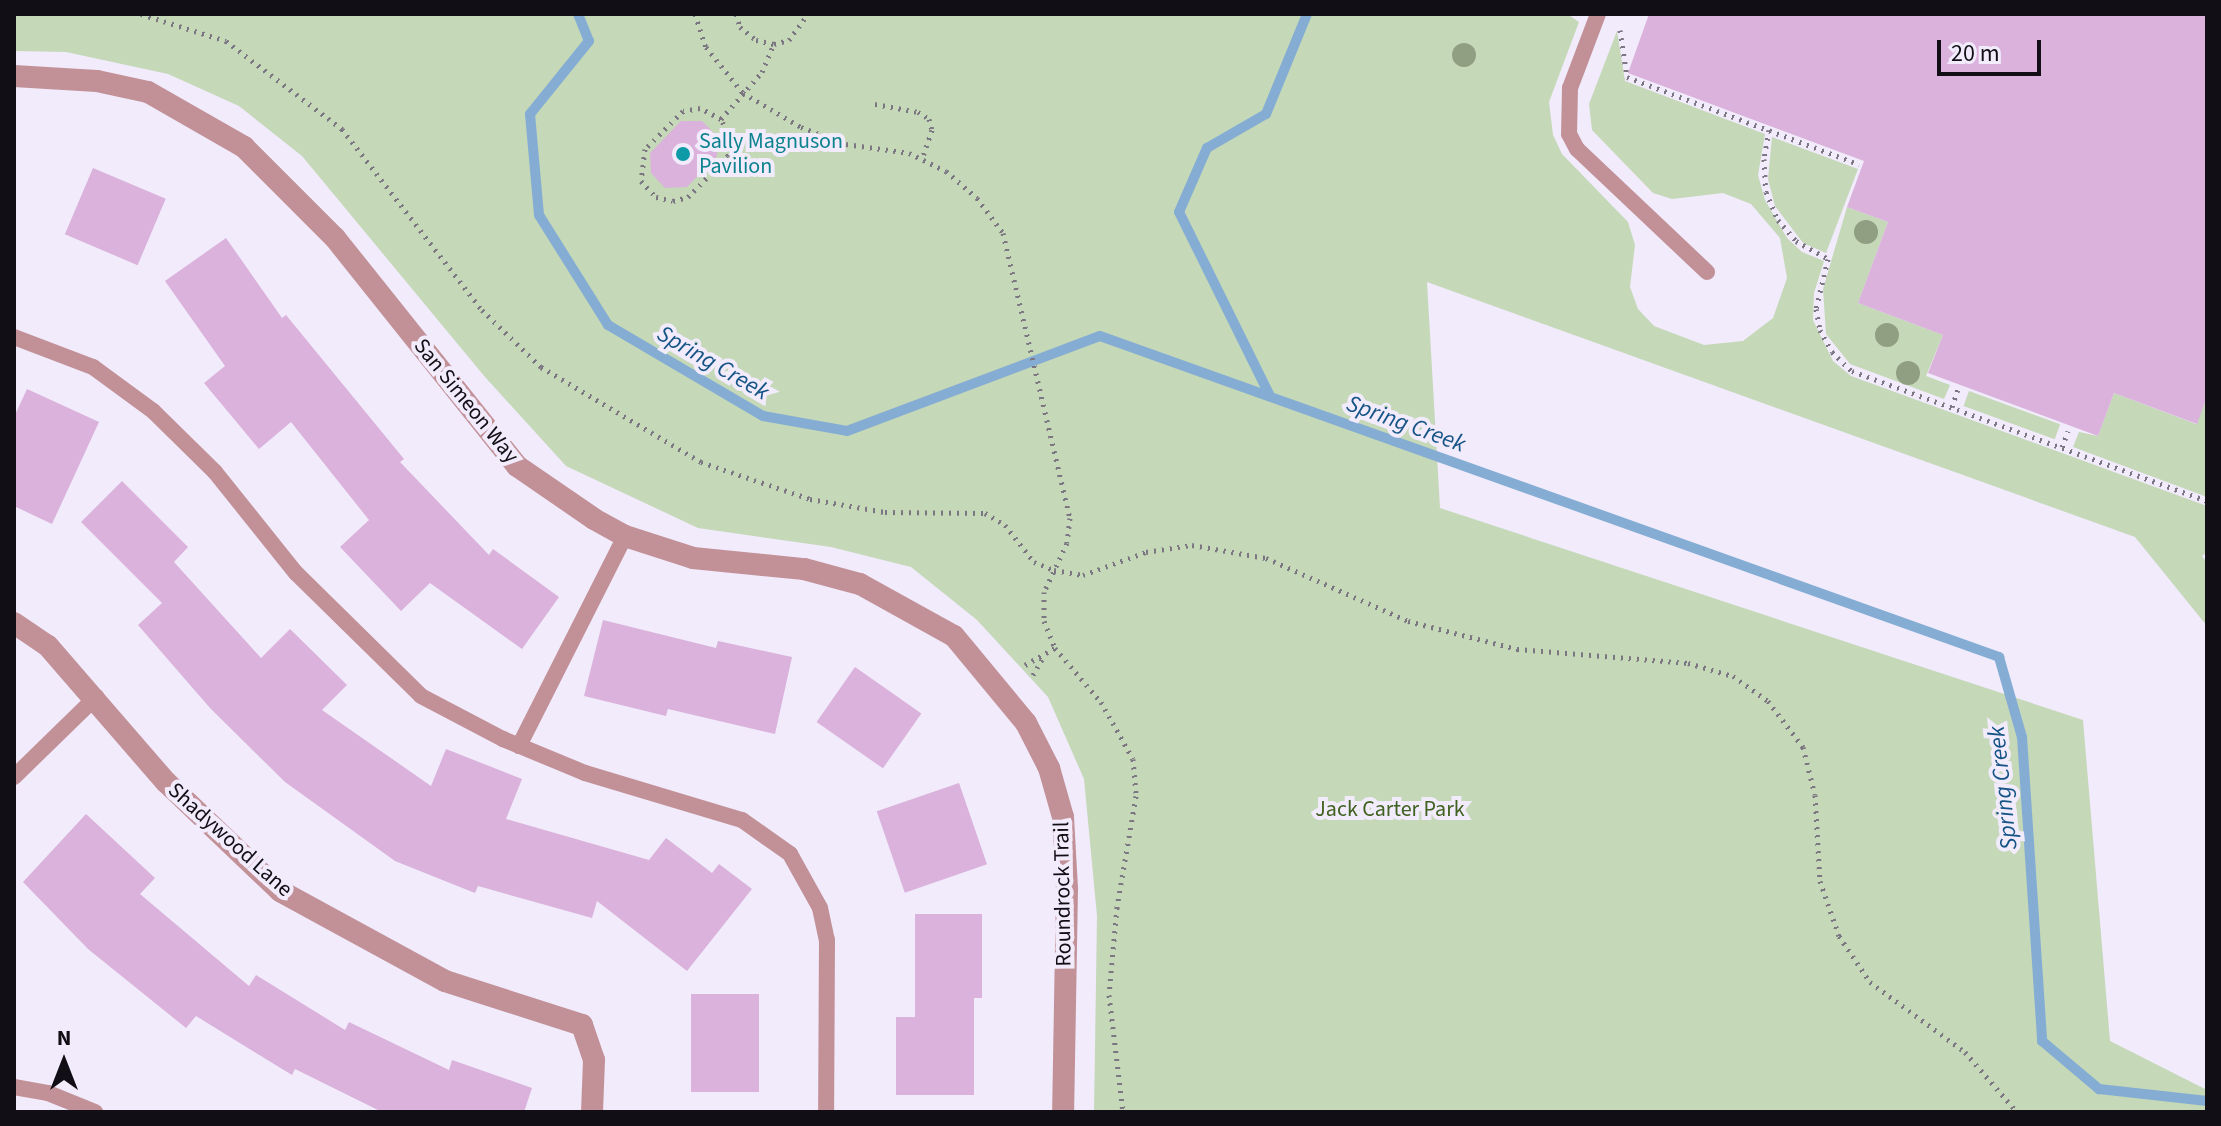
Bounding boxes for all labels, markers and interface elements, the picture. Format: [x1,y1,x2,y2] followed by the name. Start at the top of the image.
[1941,24,2045,74] scale bar
[1951,36,2000,71] text: 20 m
[699,128,843,180] place label: Sally Magnuson Pavilion
[674,145,692,163] marker: Sally Magnuson Pavilion
[652,319,774,407] water label: Spring Creek
[408,334,524,468] street label: San Simeon Way
[1343,389,1469,459] water label: Spring Creek
[1982,725,2024,851] water label: Spring Creek
[162,777,298,903] street label: Shadywood Lane
[1315,797,1465,823] park label: Jack Carter Park
[1049,821,1077,967] street label: Roundrock Trail
[24,1022,104,1102] north arrow
[57,1022,71,1054] text: N

